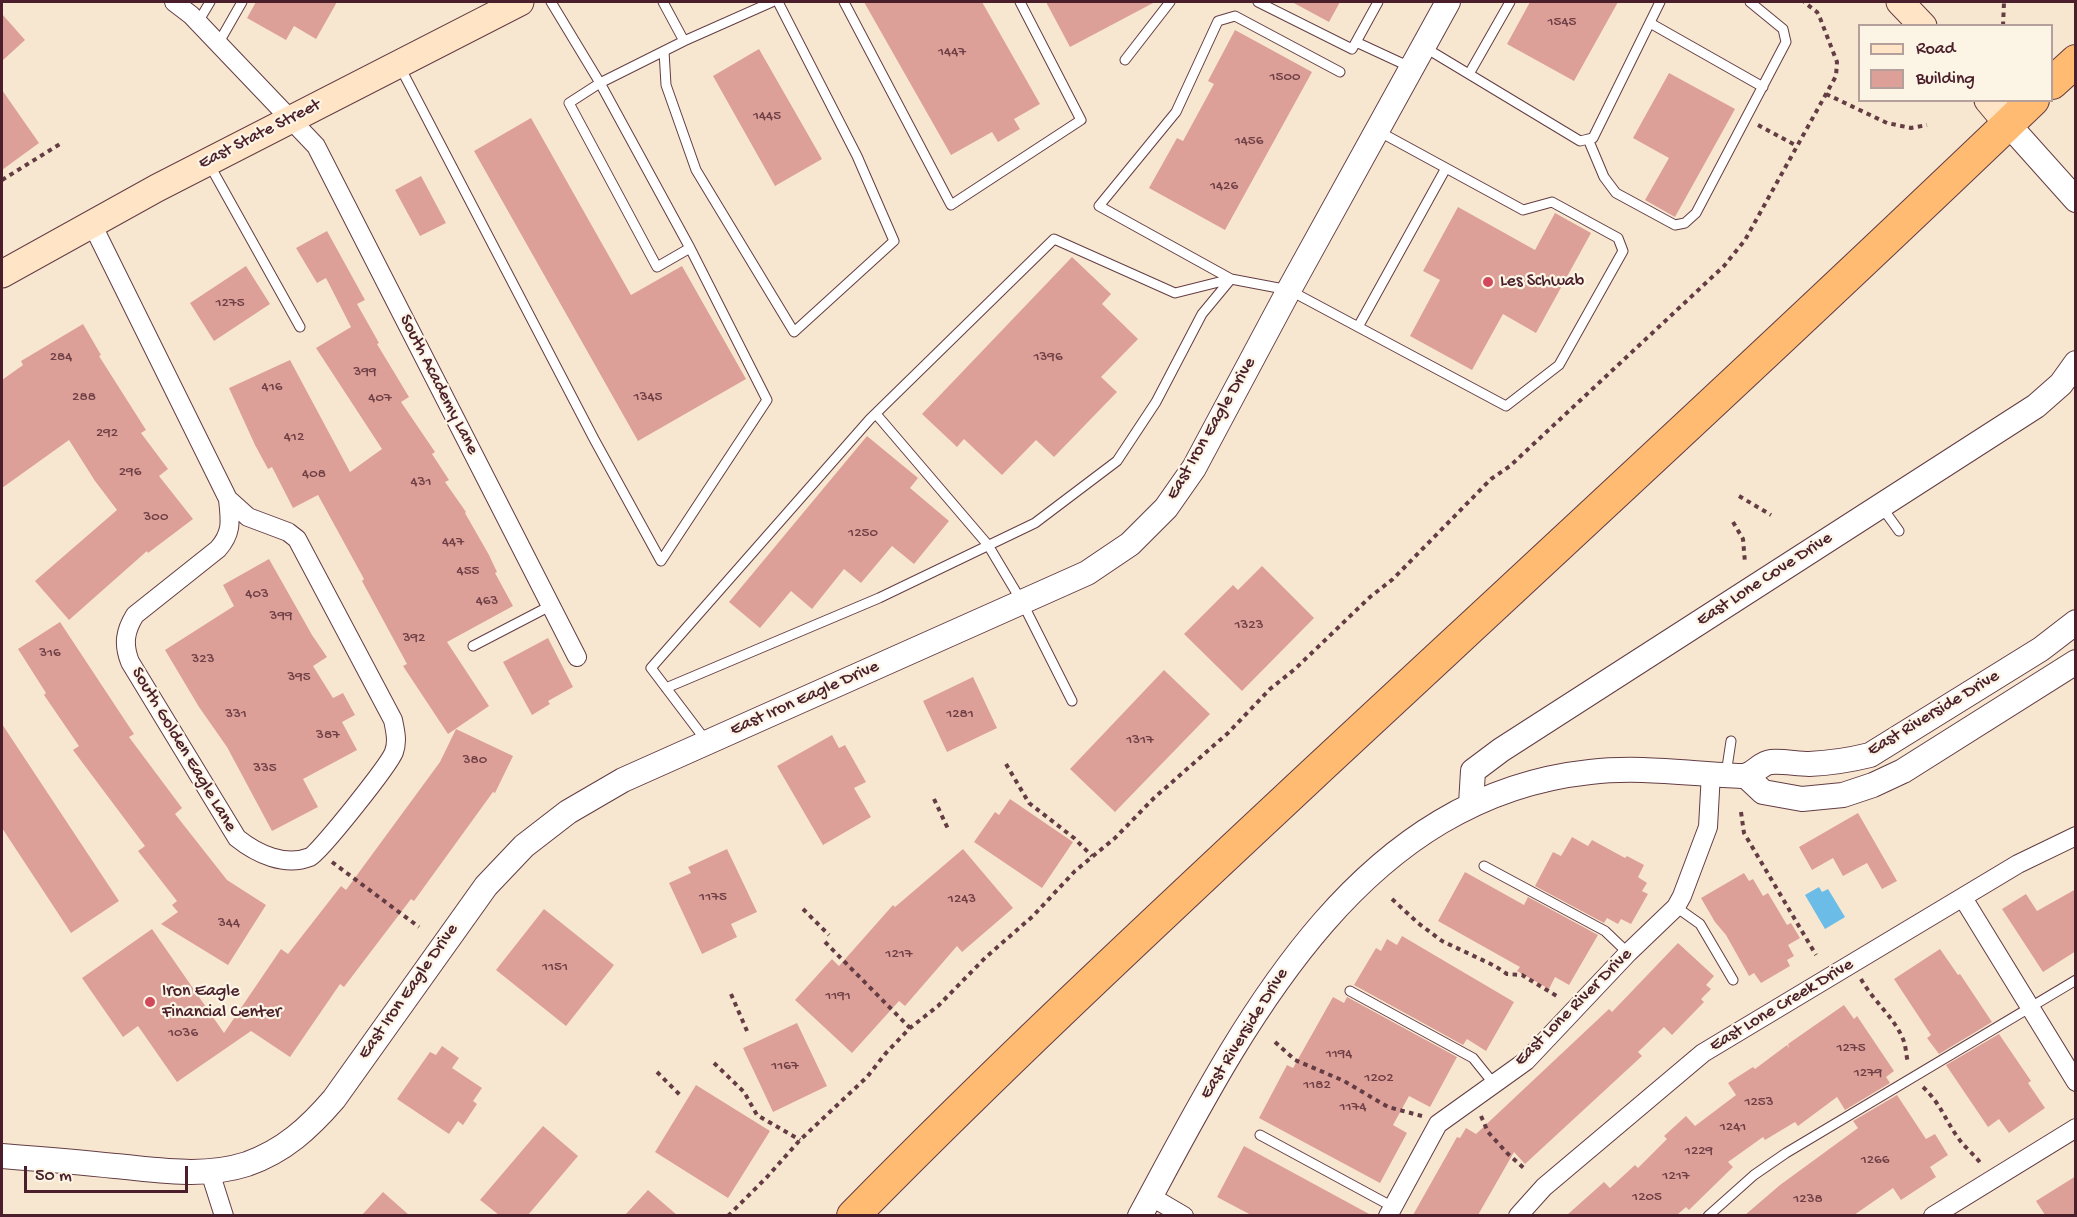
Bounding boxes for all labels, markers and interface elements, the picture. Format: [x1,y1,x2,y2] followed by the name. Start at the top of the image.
[1548,14,1576,32] house number: 1545
[1858,24,2053,102] legend
[1916,39,1955,60] text: Road
[938,44,966,62] house number: 1447
[1270,69,1300,87] house number: 1500
[1916,69,1975,90] text: Building
[195,95,325,175] street label: East State Street
[753,108,781,126] house number: 1445
[1235,133,1263,151] house number: 1456
[1210,178,1238,196] house number: 1426
[1500,271,1584,293] place label: Les Schwab
[1481,275,1495,289] marker: Les Schwab
[215,295,245,313] house number: 1275
[393,311,483,459] street label: South Academy Lane
[50,349,72,367] house number: 284
[1034,349,1062,367] house number: 1396
[1163,354,1261,504] street label: East Iron Eagle Drive
[354,364,376,382] house number: 399
[262,379,282,397] house number: 416
[72,389,96,407] house number: 288
[634,389,662,407] house number: 1345
[368,390,392,408] house number: 407
[96,425,118,443] house number: 292
[284,429,304,447] house number: 412
[119,464,141,482] house number: 296
[302,466,326,484] house number: 408
[411,474,431,492] house number: 431
[144,509,168,527] house number: 300
[848,525,878,543] house number: 1250
[1693,528,1837,632] street label: East Lone Cove Drive
[442,534,464,552] house number: 447
[457,563,479,581] house number: 455
[245,586,269,604] house number: 403
[476,593,498,611] house number: 463
[270,608,292,626] house number: 399
[1235,617,1263,635] house number: 1323
[403,630,425,648] house number: 392
[39,645,61,663] house number: 316
[192,651,214,669] house number: 323
[727,656,883,742] street label: East Iron Eagle Drive
[125,664,241,836] street label: South Golden Eagle Lane
[1864,666,2004,762] street label: East Riverside Drive
[287,669,311,687] house number: 395
[225,706,247,724] house number: 331
[946,706,974,724] house number: 1281
[316,727,340,745] house number: 387
[1126,732,1154,750] house number: 1317
[463,752,487,770] house number: 380
[253,760,277,778] house number: 335
[699,889,727,907] house number: 1175
[948,891,976,909] house number: 1243
[218,915,240,933] house number: 344
[354,920,464,1064] street label: East Iron Eagle Drive
[1511,945,1637,1071] street label: East Lone River Drive
[885,946,913,964] house number: 1217
[1706,955,1858,1057] street label: East Lone Creek Drive
[542,959,568,977] house number: 1151
[1196,965,1294,1103] street label: East Riverside Drive
[162,981,281,1024] place label: Iron Eagle Financial Center
[825,988,851,1006] house number: 1191
[143,995,157,1009] marker: Iron Eagle Financial Center
[168,1025,198,1043] house number: 1036
[1836,1040,1866,1058] house number: 1275
[1326,1046,1352,1064] house number: 1194
[771,1058,799,1076] house number: 1167
[1854,1065,1882,1083] house number: 1279
[1364,1070,1394,1088] house number: 1202
[1303,1077,1331,1095] house number: 1182
[1744,1094,1774,1112] house number: 1253
[1339,1099,1367,1117] house number: 1174
[1720,1119,1746,1137] house number: 1241
[1685,1143,1713,1161] house number: 1229
[1861,1152,1889,1170] house number: 1266
[27,1154,190,1192] scale bar
[35,1166,72,1187] text: 50 m
[1662,1168,1690,1186] house number: 1217
[1632,1189,1662,1207] house number: 1205
[1793,1191,1823,1209] house number: 1238

